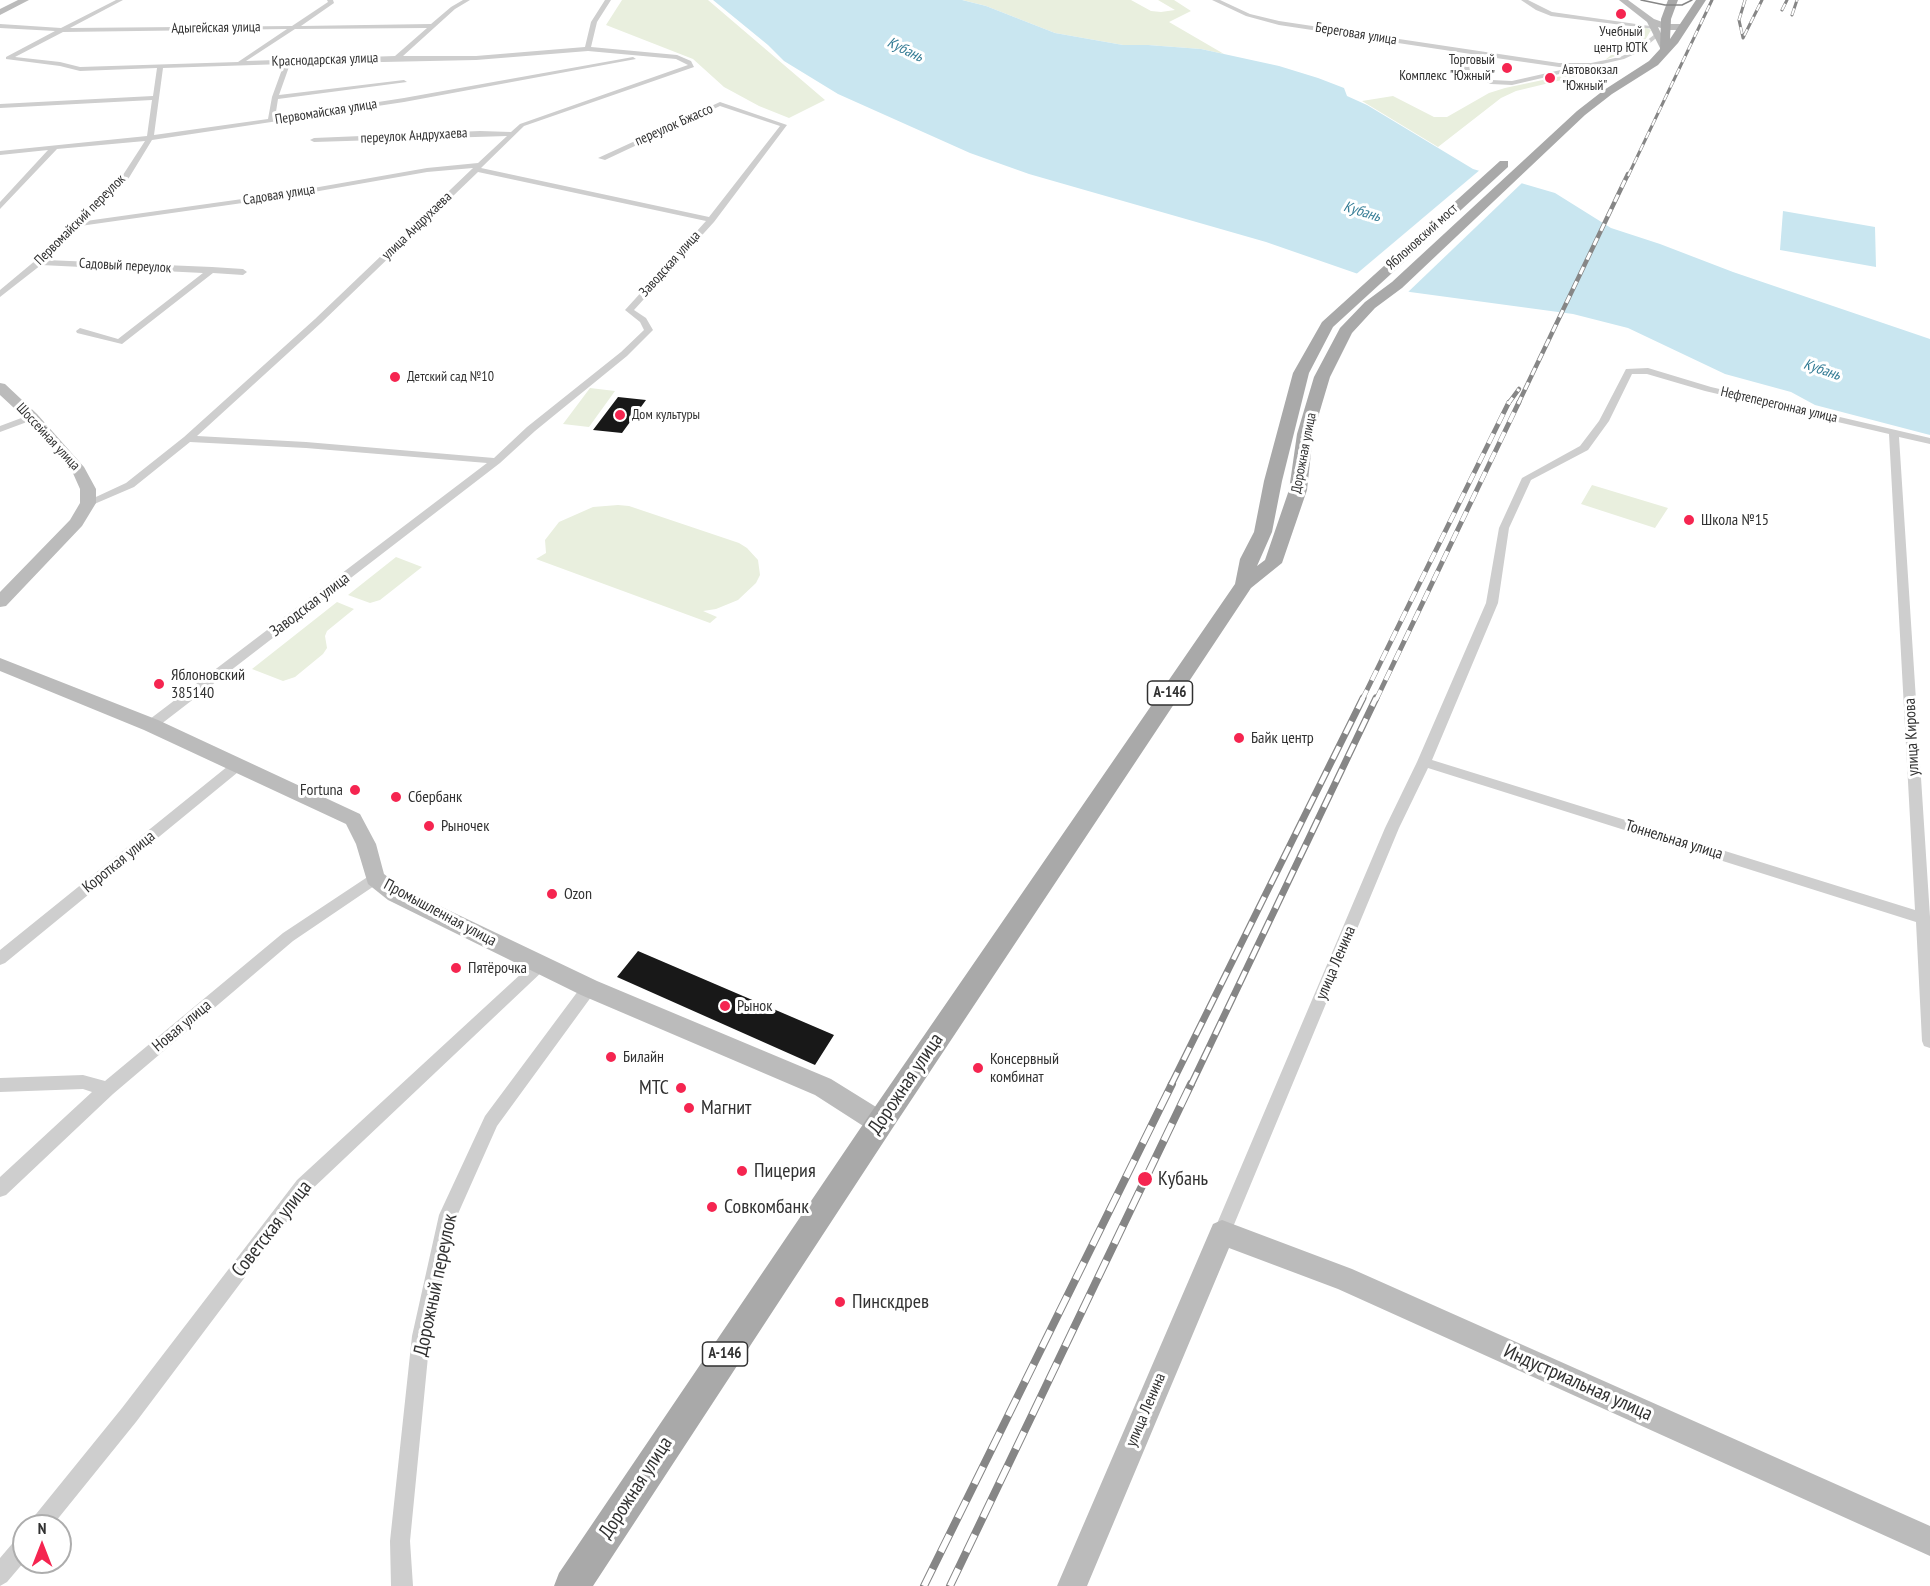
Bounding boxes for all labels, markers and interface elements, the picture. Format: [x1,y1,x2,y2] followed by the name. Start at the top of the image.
[1614,7,1628,21] marker: Учебный центр ЮТК
[171,19,261,37] street label: Адыгейская улица
[1314,19,1398,49] street label: Береговая улица
[1594,24,1648,56] place label: Учебный центр ЮТК
[884,34,926,66] water label: Кубань
[271,50,379,70] street label: Краснодарская улица
[1399,52,1495,84] place label: Торговый Комплекс "Южный"
[1500,61,1514,75] marker: Торговый Комплекс "Южный"
[1562,62,1618,94] place label: Автовокзал "Южный"
[1543,71,1557,85] marker: Автовокзал "Южный"
[274,96,378,128] street label: Первомайская улица
[632,100,716,150] street label: переулок Бжассо
[360,125,468,147] street label: переулок Андрухаева
[31,171,129,269] street label: Первомайский переулок
[242,181,316,209] street label: Садовая улица
[379,189,455,263] street label: улица Андрухаева
[1341,198,1383,226] water label: Кубань
[1383,201,1461,273] street label: Яблоновский мост
[636,228,704,300] street label: Заводская улица
[79,255,171,277] street label: Садовый переулок
[1801,355,1843,385] water label: Кубань
[407,369,494,385] place label: Детский сад №10
[388,370,402,384] marker: Детский сад №10
[1719,383,1839,427] street label: Нефтеперегонная улица
[13,400,83,474] street label: Шоссейная улица
[632,407,700,423] place label: Дом культуры
[613,408,627,422] marker: Дом культуры
[1288,411,1320,495] street label: Дорожная улица
[1701,510,1769,530] place label: Школа №15
[1682,513,1696,527] marker: Школа №15
[267,569,353,641] street label: Заводская улица
[171,665,245,703] place label: Яблоновский 385140
[152,677,166,691] marker: Яблоновский 385140
[1148,681,1192,705] road number: А-146
[1900,698,1924,776] street label: улица Кирова
[1251,728,1314,748] place label: Байк центр
[1232,731,1246,745] marker: Байк центр
[300,780,343,800] place label: Fortuna
[348,783,362,797] marker: Fortuna
[408,787,462,807] place label: Сбербанк
[389,790,403,804] marker: Сбербанк
[441,816,489,836] place label: Рыночек
[1623,816,1725,864] street label: Тоннельная улица
[422,819,436,833] marker: Рыночек
[79,827,159,897] street label: Короткая улица
[381,875,499,951] street label: Промышленная улица
[564,884,592,904] place label: Ozon
[545,887,559,901] marker: Ozon
[1312,923,1360,1003] street label: улица Ленина
[468,958,527,978] place label: Пятёрочка
[449,961,463,975] marker: Пятёрочка
[149,996,215,1056] street label: Новая улица
[737,996,772,1016] place label: Рынок
[718,999,732,1013] marker: Рынок
[863,1029,949,1139] street label: Дорожная улица
[623,1047,664,1067] place label: Билайн
[990,1049,1059,1087] place label: Консервный комбинат
[604,1050,618,1064] marker: Билайн
[971,1061,985,1075] marker: Консервный комбинат
[639,1076,669,1100] place label: МТС
[674,1081,688,1095] marker: МТС
[701,1096,752,1120] place label: Магнит
[682,1101,696,1115] marker: Магнит
[754,1159,816,1183] place label: Пицерия
[735,1164,749,1178] marker: Пицерия
[1158,1167,1208,1191] place label: Кубань
[1136,1170,1154,1188] marker: Кубань
[227,1176,317,1282] street label: Советская улица
[724,1195,809,1219] place label: Совкомбанк
[705,1200,719,1214] marker: Совкомбанк
[409,1212,463,1358] street label: Дорожный переулок
[852,1290,929,1314] place label: Пинскдрев
[833,1295,847,1309] marker: Пинскдрев
[1500,1340,1656,1426] street label: Индустриальная улица
[702,1342,748,1366] road number: А-146
[1122,1370,1170,1450] street label: улица Ленина
[594,1432,678,1544] street label: Дорожная улица
[12,1514,72,1574] north arrow
[38,1518,46,1538] text: N

